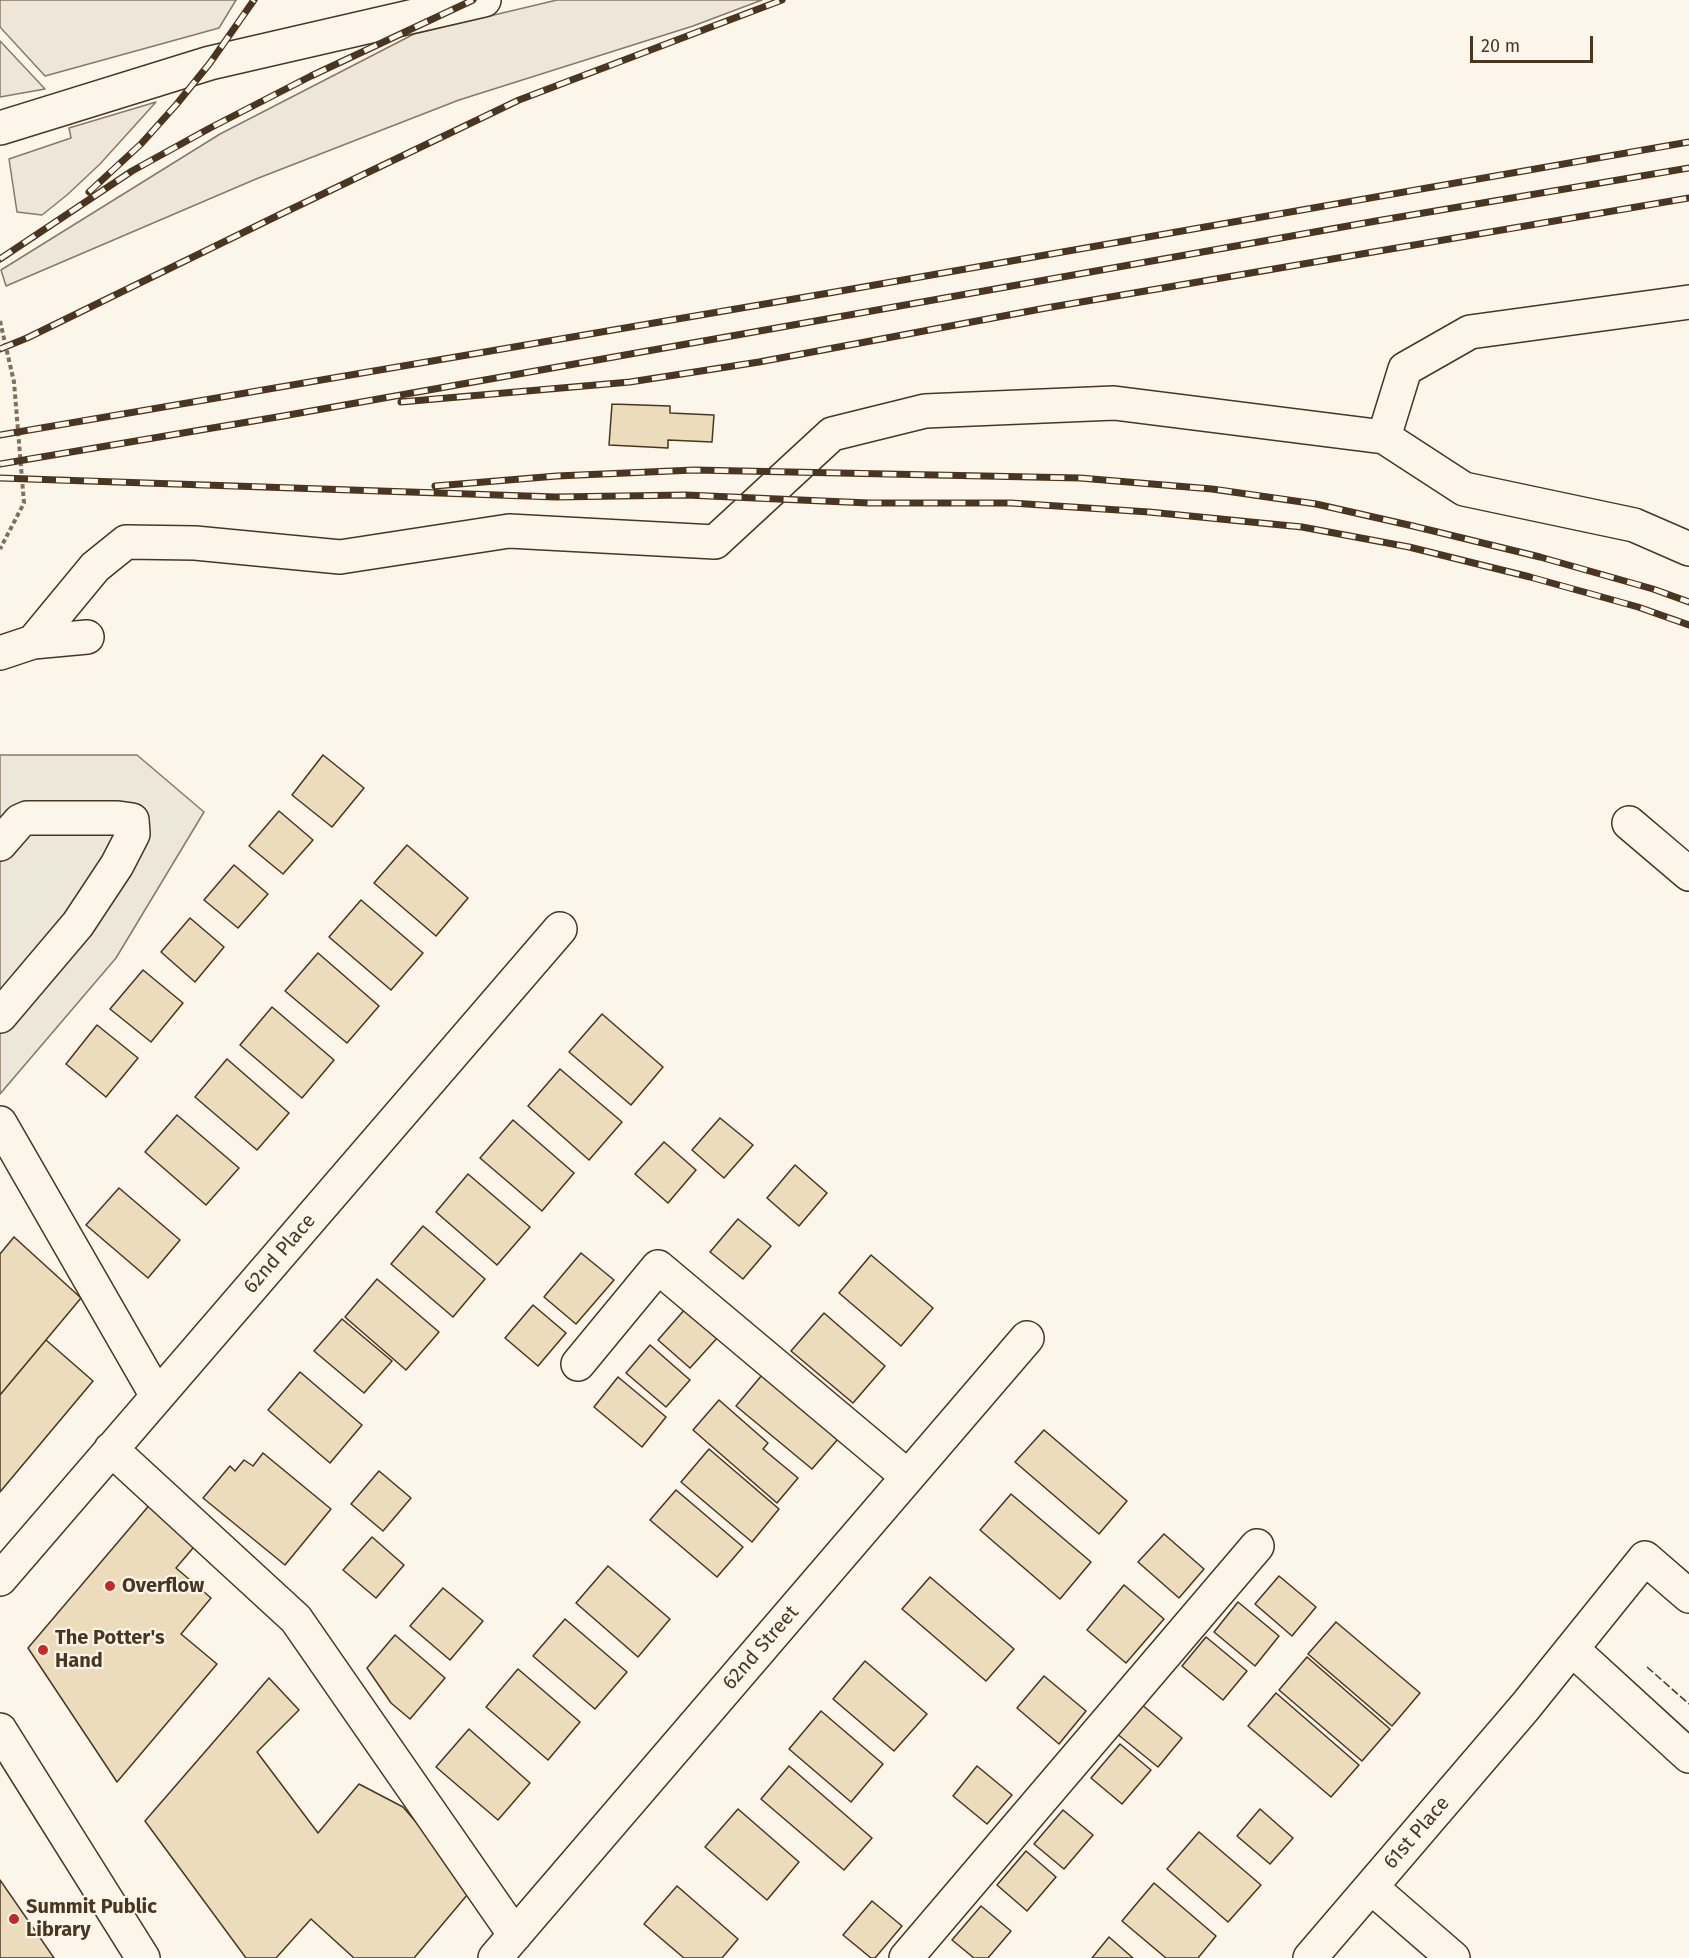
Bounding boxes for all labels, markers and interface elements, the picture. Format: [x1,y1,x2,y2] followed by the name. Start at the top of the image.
[1473,24,1596,62] scale bar
[1481,35,1520,57] text: 20 m
[239,1209,321,1299] street label: 62nd Place
[122,1574,204,1598] place label: Overflow
[103,1579,117,1593] marker: Overflow
[718,1601,804,1695] street label: 62nd Street
[55,1626,165,1673] place label: The Potter's Hand
[36,1643,50,1657] marker: The Potter's Hand
[1379,1792,1455,1874] street label: 61st Place
[26,1895,157,1942] place label: Summit Public Library
[7,1912,21,1926] marker: Summit Public Library

